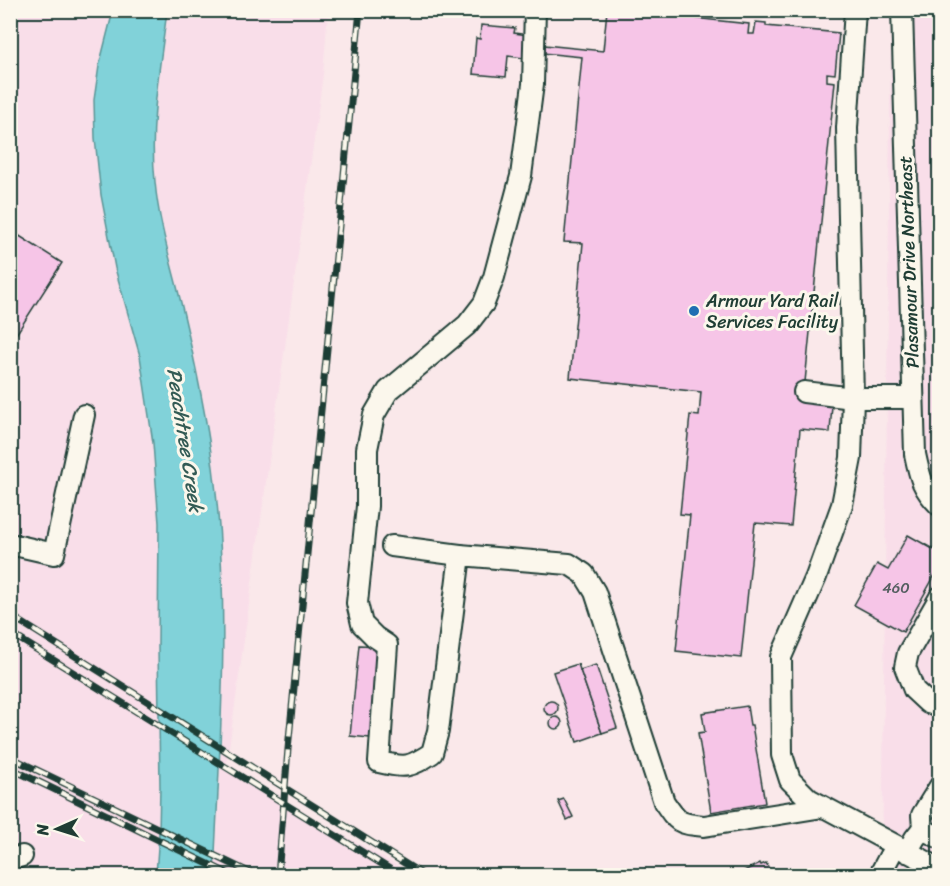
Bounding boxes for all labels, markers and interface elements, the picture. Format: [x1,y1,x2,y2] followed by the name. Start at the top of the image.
[889,155,929,369] street label: Plasamour Drive Northeast
[705,285,839,338] place label: Armour Yard Rail Services Facility
[687,304,701,318] marker: Armour Yard Rail Services Facility
[156,365,214,516] water label: Peachtree Creek
[882,575,910,601] house number: 460
[27,799,87,859] north arrow
[28,823,57,837] text: N

